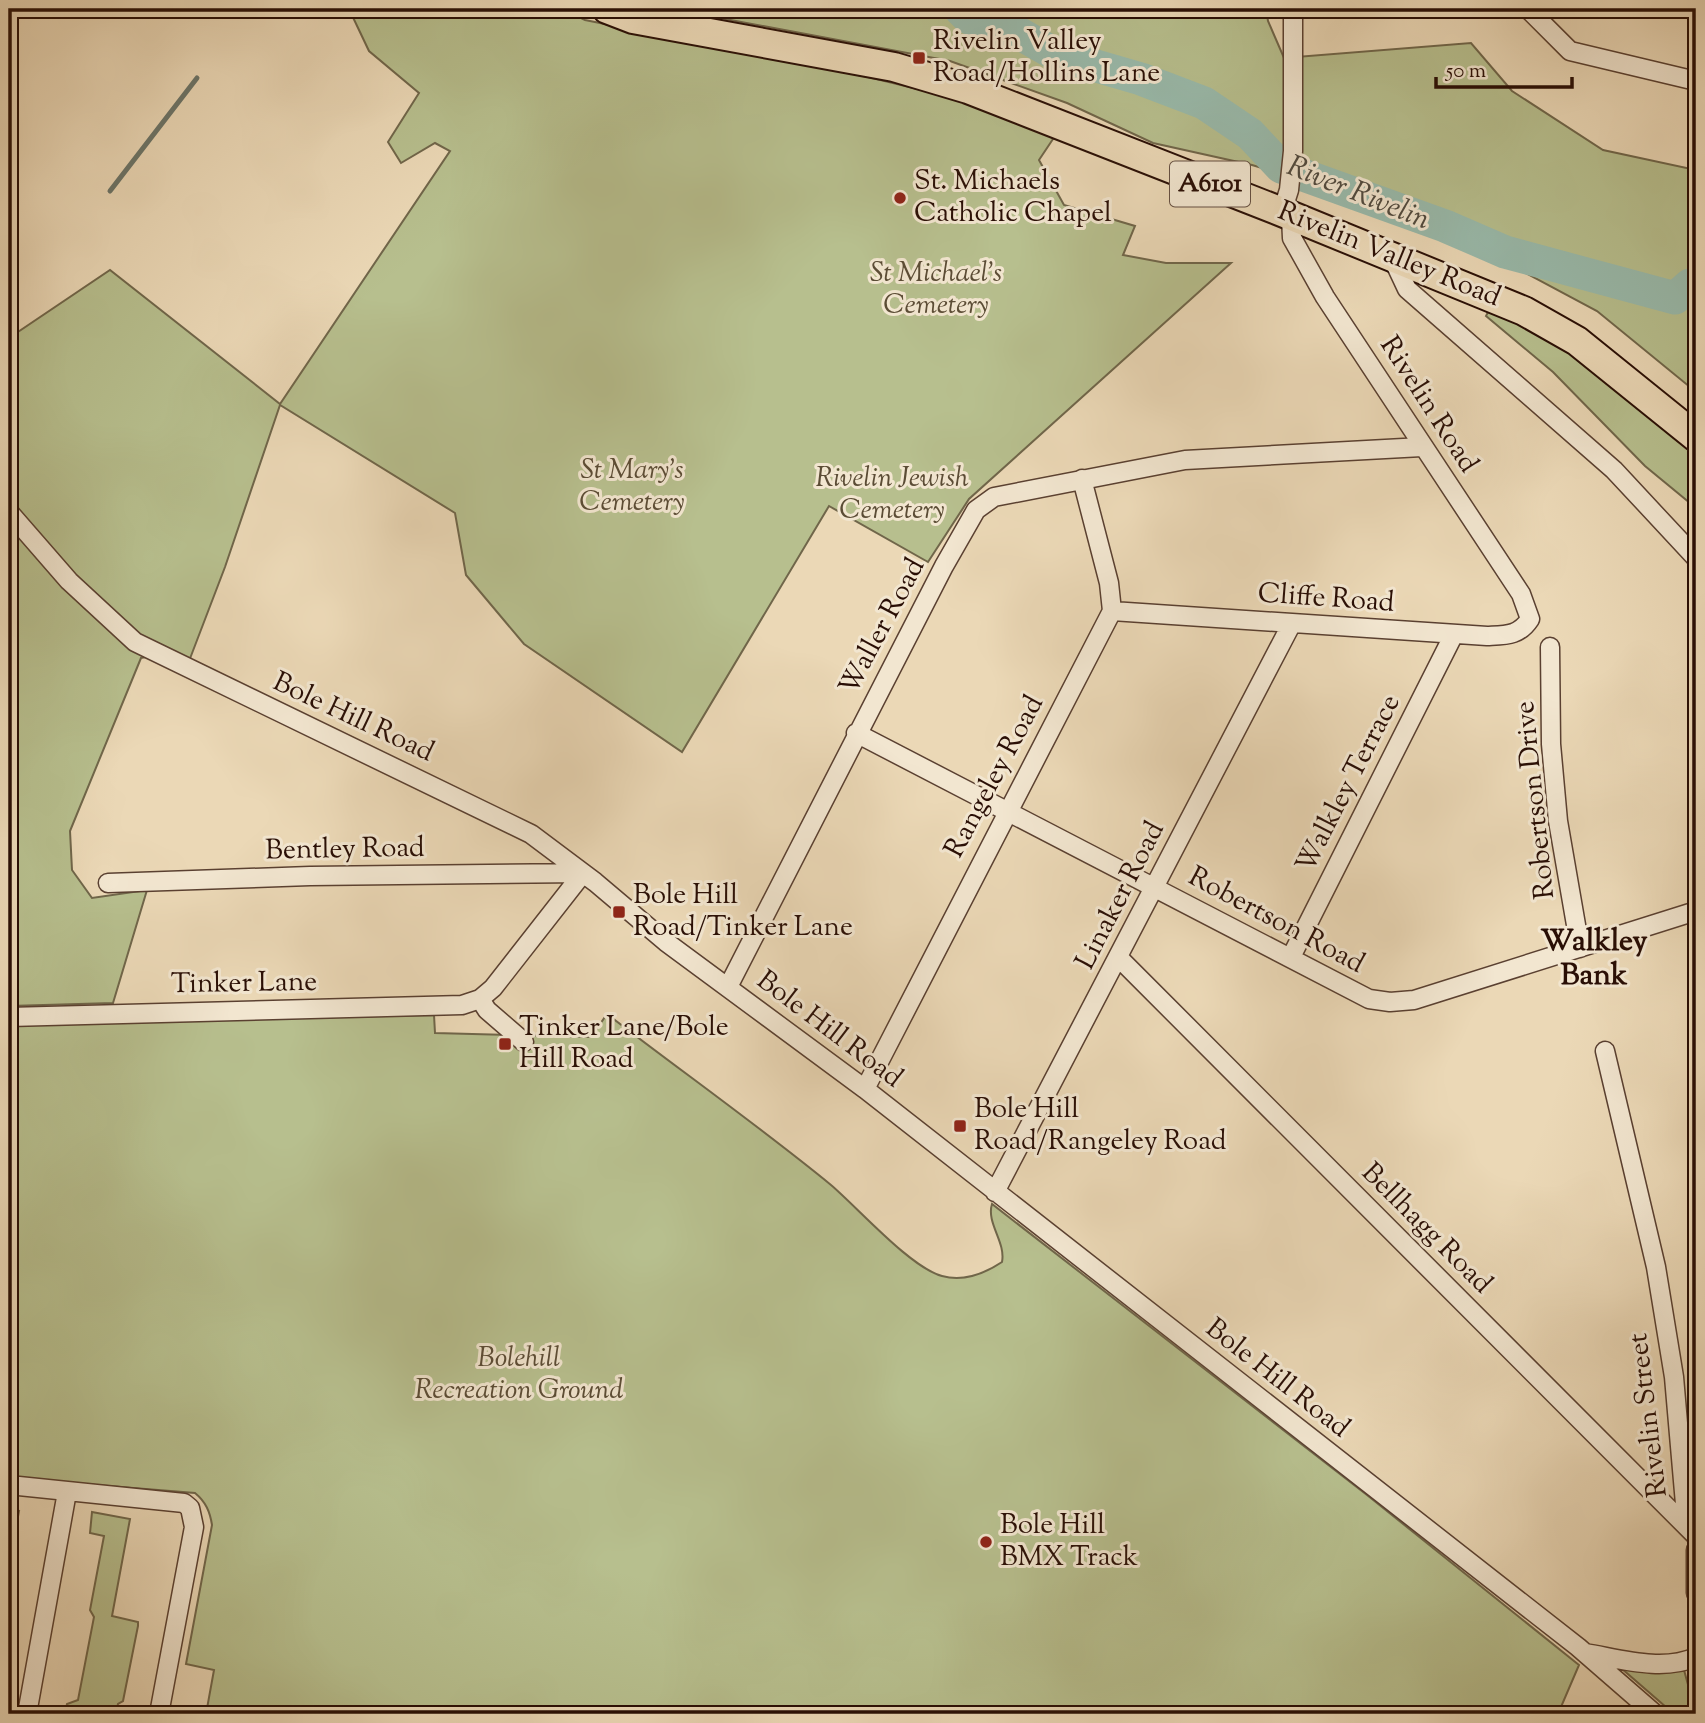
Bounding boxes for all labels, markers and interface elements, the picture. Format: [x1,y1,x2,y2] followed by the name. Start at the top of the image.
[933,22,1160,94] place label: Rivelin Valley Road/Hollins Lane
[1436,46,1572,90] scale bar
[911,50,927,66] marker: Rivelin Valley Road/Hollins Lane
[1445,57,1486,87] text: 50 m
[1280,146,1436,242] water label: River Rivelin
[914,162,1112,234] place label: St. Michaels Catholic Chapel
[1170,162,1250,206] road number: A6101
[892,190,908,206] marker: St. Michaels Catholic Chapel
[1271,192,1507,318] street label: Rivelin Valley Road
[870,254,1002,326] park label: St Michael's Cemetery
[1369,329,1487,481] street label: Rivelin Road
[579,451,685,523] park label: St Mary's Cemetery
[816,459,969,531] park label: Rivelin Jewish Cemetery
[830,551,936,703] street label: Waller Road
[1256,574,1396,624] street label: Cliffe Road
[266,663,440,773] street label: Bole Hill Road
[1287,688,1411,880] street label: Walkley Terrace
[935,689,1055,865] street label: Rangeley Road
[1506,699,1566,901] street label: Robertson Drive
[1067,815,1176,977] street label: Linaker Road
[265,829,425,871] street label: Bentley Road
[1181,858,1371,984] street label: Robertson Road
[633,876,853,948] place label: Bole Hill Road/Tinker Lane
[611,904,627,920] marker: Bole Hill Road/Tinker Lane
[1541,921,1648,998] district label: Walkley Bank
[747,962,911,1098] street label: Bole Hill Road
[171,963,317,1005] street label: Tinker Lane
[519,1008,729,1080] place label: Tinker Lane/Bole Hill Road
[497,1036,513,1052] marker: Tinker Lane/Bole Hill Road
[974,1090,1227,1162] place label: Bole Hill Road/Rangeley Road
[952,1118,968,1134] marker: Bole Hill Road/Rangeley Road
[1351,1154,1501,1304] street label: Bellhagg Road
[1196,1310,1358,1448] street label: Bole Hill Road
[1619,1330,1679,1499] street label: Rivelin Street
[415,1339,623,1411] park label: Bolehill Recreation Ground
[1000,1506,1138,1578] place label: Bole Hill BMX Track
[978,1534,994,1550] marker: Bole Hill BMX Track

